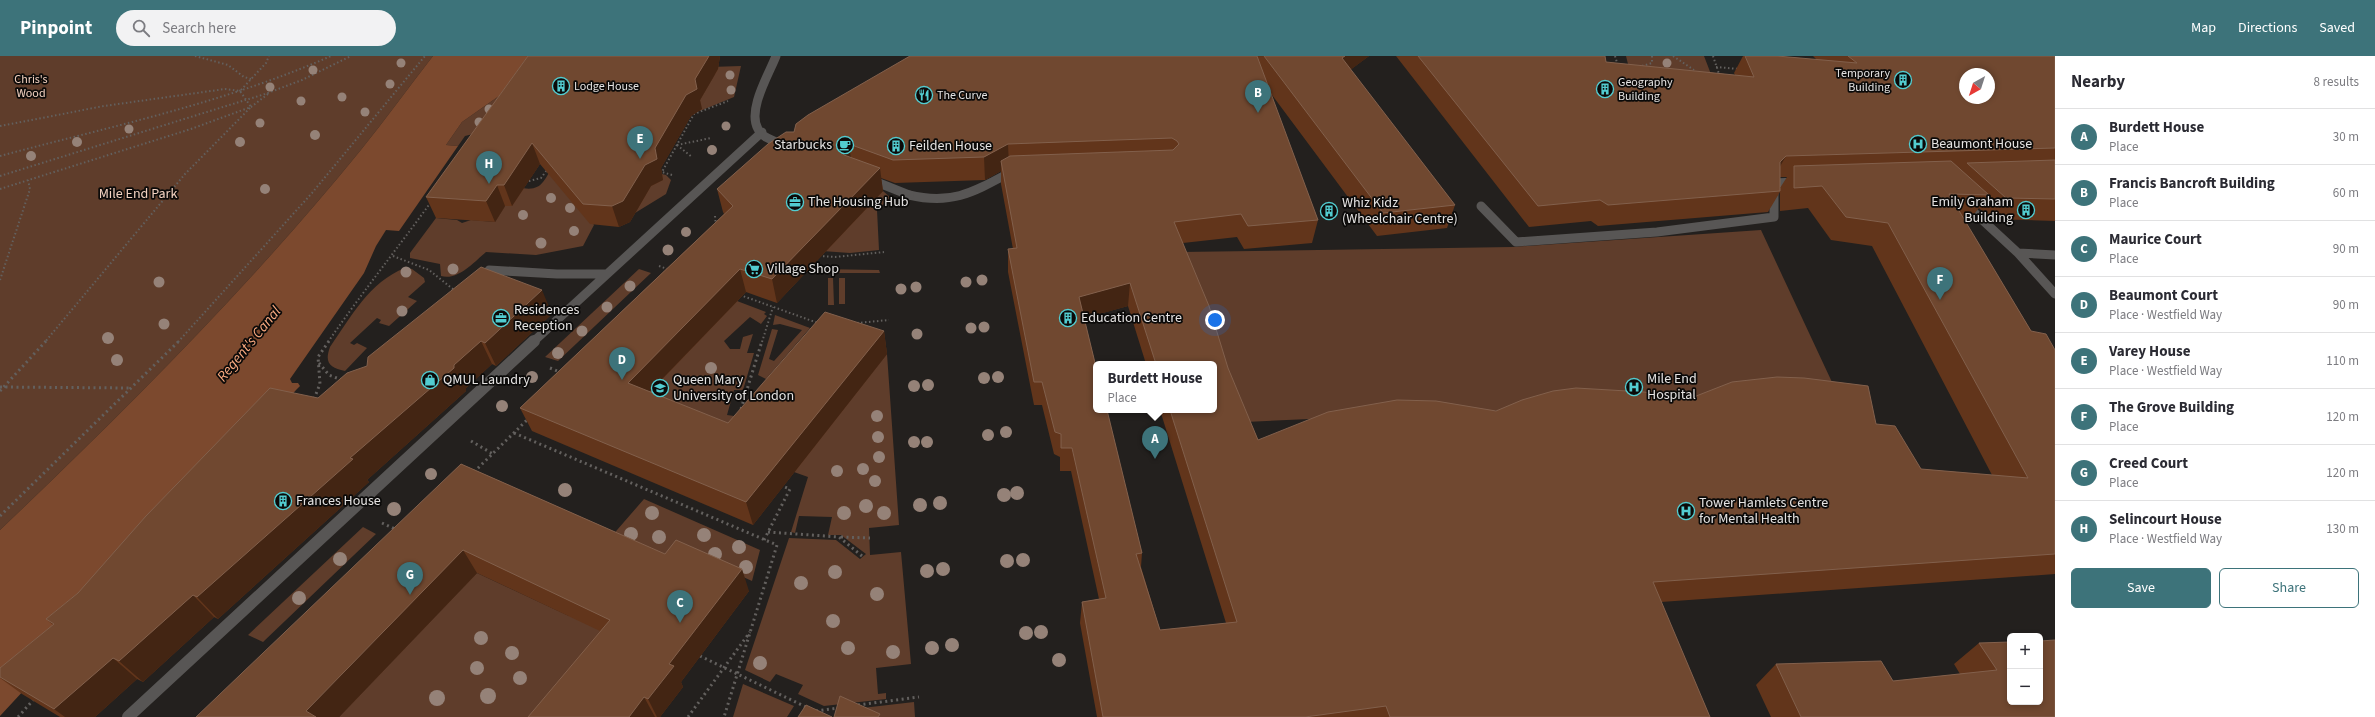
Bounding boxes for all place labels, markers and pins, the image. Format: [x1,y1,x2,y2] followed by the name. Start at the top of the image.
[1835,65,1890,96] place label: Temporary Building
[1893,70,1913,90] building icon: Temporary Building
[1618,74,1673,105] place label: Geography Building
[551,76,571,96] building icon: Lodge House
[574,78,639,95] place label: Lodge House
[1595,79,1615,99] building icon: Geography Building
[1245,80,1271,113] pin: B
[914,85,934,105] restaurant icon: The Curve
[937,87,988,104] place label: The Curve
[627,126,653,159] pin: E
[1908,134,1928,154] hospital icon: Beaumont House
[1931,134,2032,154] place label: Beaumont House
[774,135,832,155] place label: Starbucks
[835,135,855,155] cafe icon: Starbucks
[886,136,906,156] building icon: Feilden House
[909,136,992,156] place label: Feilden House
[476,151,502,184] pin: H
[785,192,805,212] office icon: The Housing Hub
[808,192,909,212] place label: The Housing Hub
[1931,192,2013,228] place label: Emily Graham Building
[1342,193,1458,229] place label: Whiz Kidz (Wheelchair Centre)
[2016,200,2036,220] building icon: Emily Graham Building
[1319,201,1339,221] building icon: Whiz Kidz (Wheelchair Centre)
[744,259,764,279] supermarket icon: Village Shop
[767,259,839,279] place label: Village Shop
[1927,267,1953,300] pin: F
[514,300,579,336] place label: Residences Reception
[491,308,511,328] office icon: Residences Reception
[1058,308,1078,328] building icon: Education Centre
[1081,308,1182,328] place label: Education Centre
[609,347,635,380] pin: D
[1647,369,1697,405] place label: Mile End Hospital
[420,370,440,390] shop icon: QMUL Laundry
[443,370,530,390] place label: QMUL Laundry
[673,370,794,406] place label: Queen Mary University of London
[1624,377,1644,397] hospital icon: Mile End Hospital
[650,378,670,398] school or university icon: Queen Mary University of London
[1142,426,1168,459] pin: A
[273,491,293,511] building icon: Frances House
[296,491,381,511] place label: Frances House
[1699,493,1828,529] place label: Tower Hamlets Centre for Mental Health
[1676,501,1696,521] hospital icon: Tower Hamlets Centre for Mental Health
[397,562,423,595] pin: G
[667,590,693,623] pin: C

